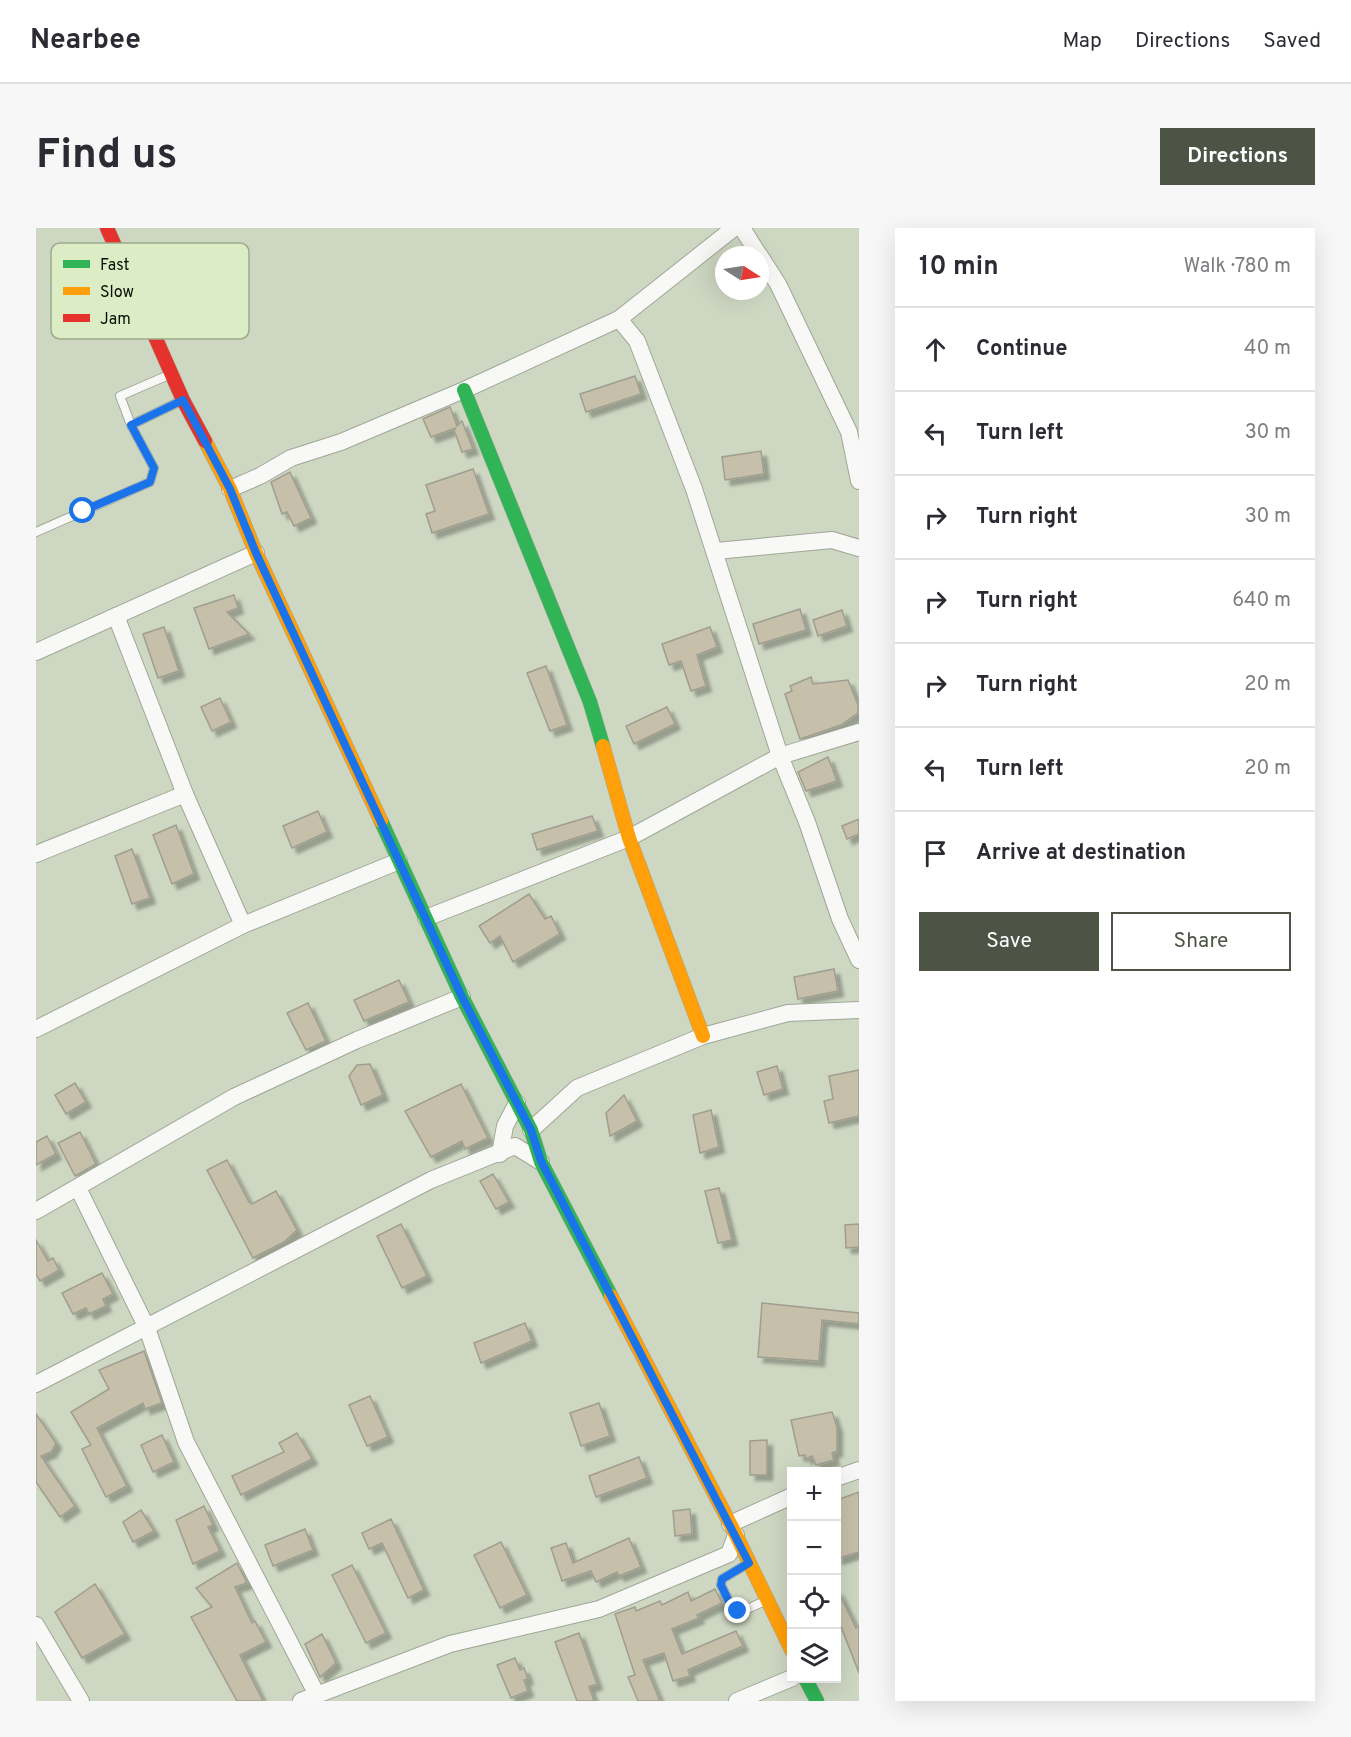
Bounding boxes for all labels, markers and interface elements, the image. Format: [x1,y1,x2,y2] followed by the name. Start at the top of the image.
[30,23,141,59] text: Nearbee
[1062,28,1102,55] text: Map
[1135,28,1230,55] text: Directions
[1263,28,1321,55] text: Saved
[1160,128,1315,185] button: Directions
[36,130,177,183] text: Find us
[51,243,249,339] legend
[715,246,769,300] north arrow
[919,251,999,284] text: 10 min
[1183,254,1291,280] text: Walk · 780 m
[100,256,130,276] text: Fast
[100,283,134,303] text: Slow
[100,310,131,330] text: Jam
[919,333,952,366] icon: ahead
[976,336,1067,363] text: Continue
[1244,336,1291,362] text: 40 m
[919,417,952,450] icon: left
[976,420,1064,447] text: Turn left
[1245,420,1291,446] text: 30 m
[69,497,95,523] route start
[919,501,952,534] icon: right
[976,504,1078,531] text: Turn right
[1245,504,1291,530] text: 30 m
[919,585,952,618] icon: right
[976,588,1078,615] text: Turn right
[1232,588,1291,614] text: 640 m
[919,669,952,702] icon: right
[976,672,1078,699] text: Turn right
[1244,672,1291,698] text: 20 m
[919,753,952,786] icon: left
[976,756,1064,783] text: Turn left
[1244,756,1291,782] text: 20 m
[919,837,952,870] icon: arrive
[976,840,1186,867] text: Arrive at destination
[919,912,1099,971] button: Save
[1111,912,1291,971] button: Share
[787,1467,841,1683] map controls
[787,1467,841,1521] button: +
[787,1521,841,1575] button: −
[787,1575,841,1629] button: locate
[724,1597,750,1623] route end
[787,1629,841,1683] button: layers

